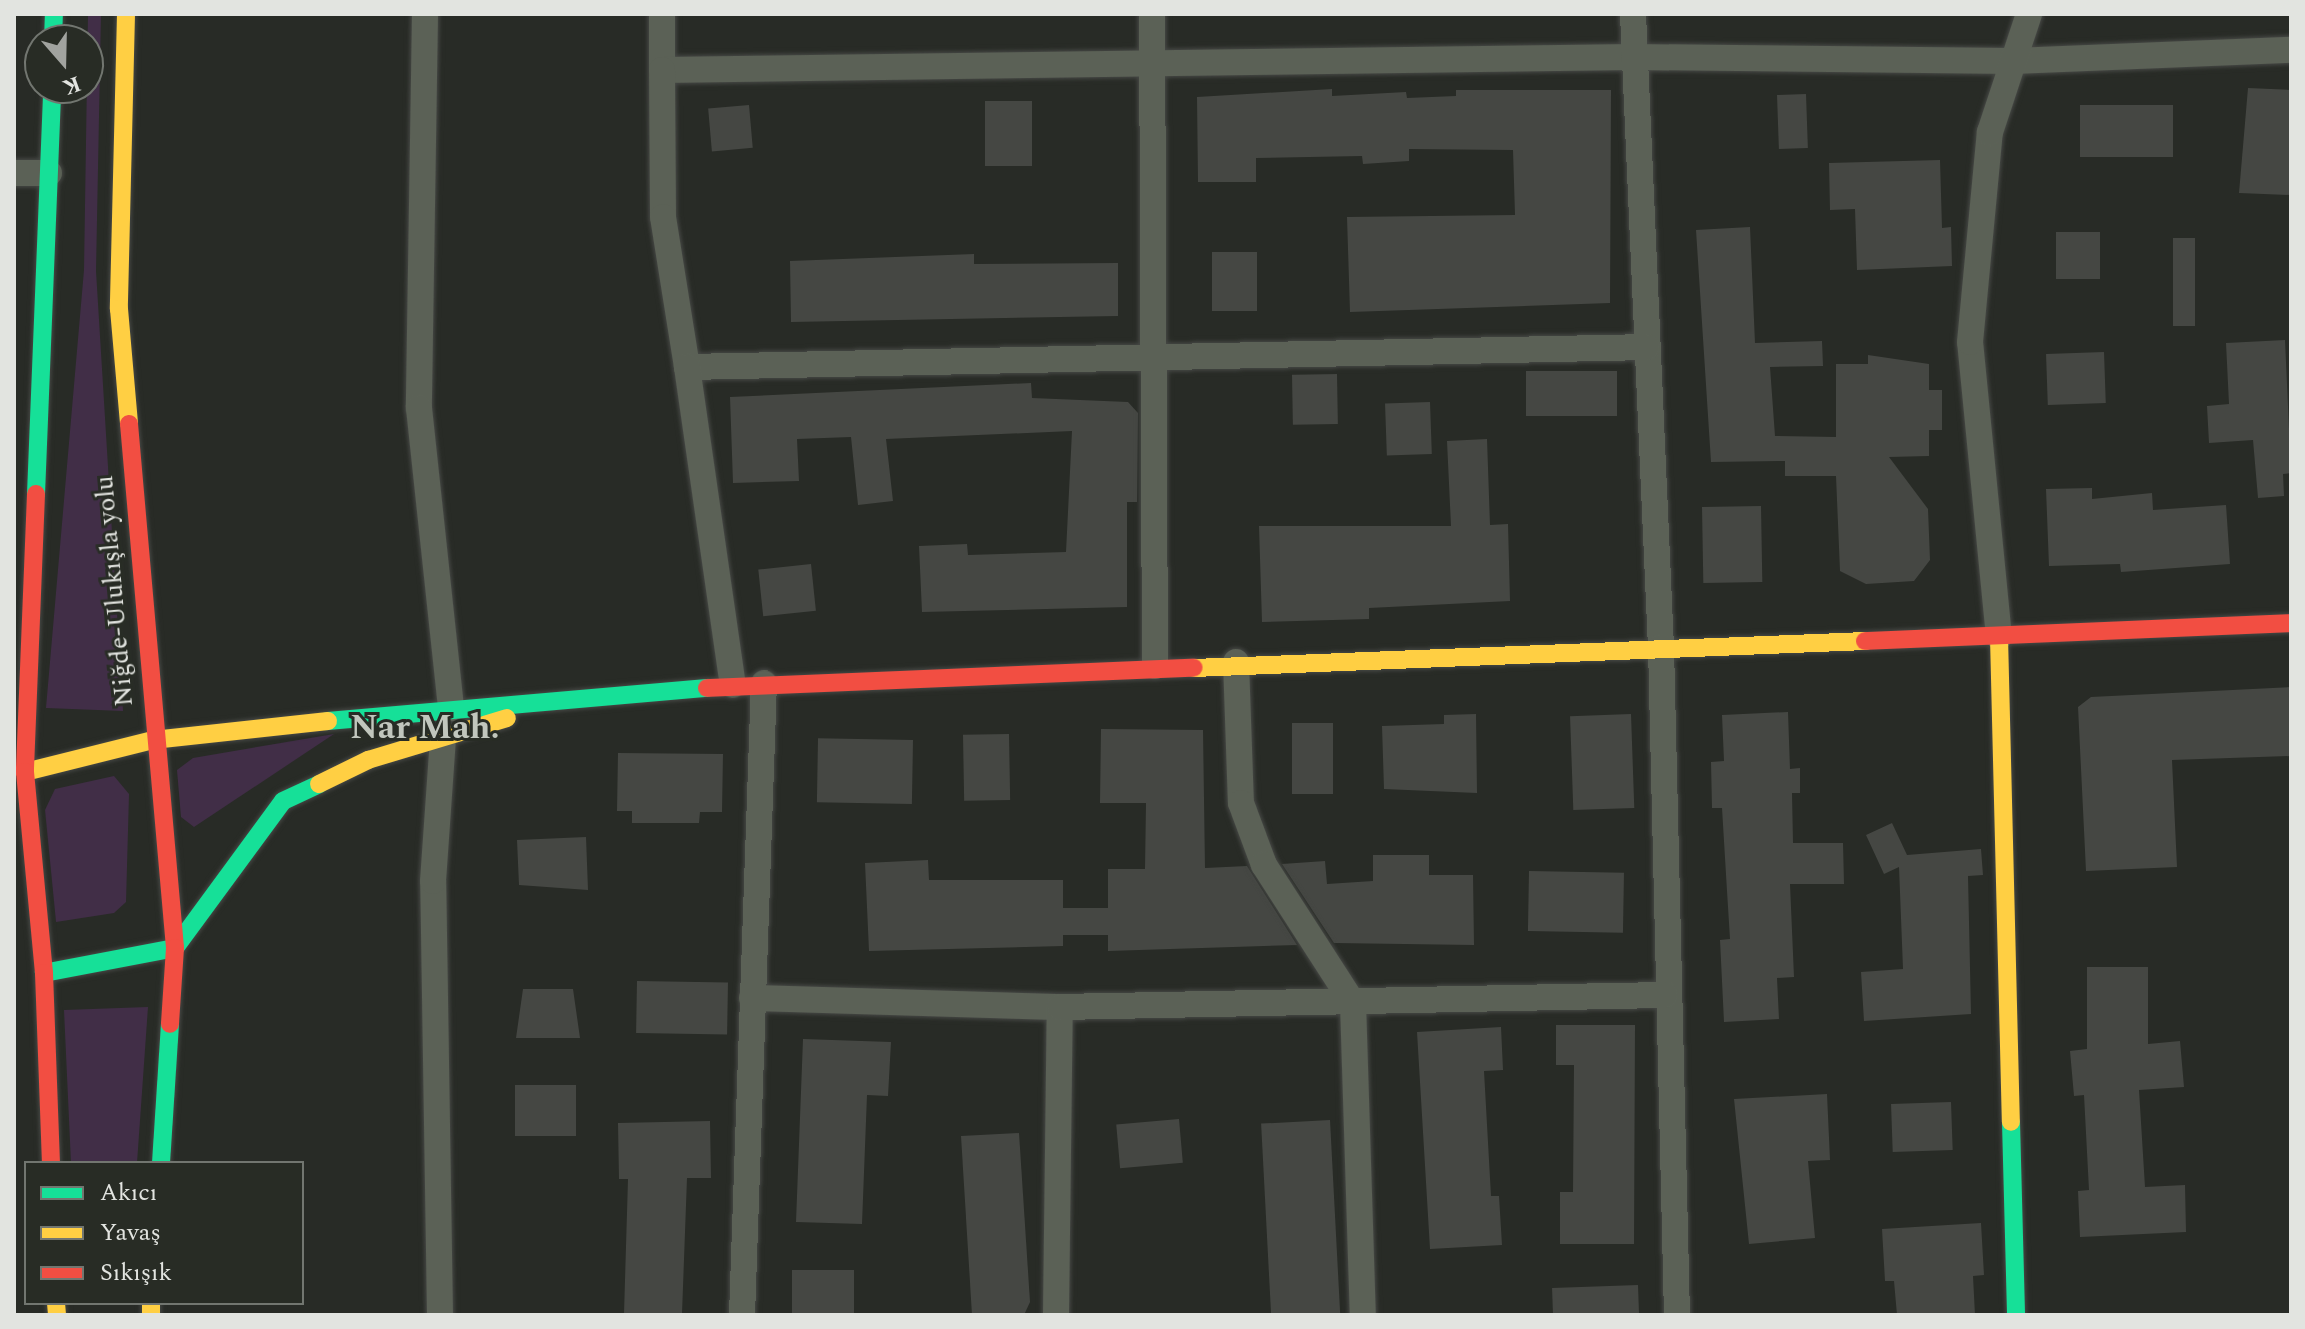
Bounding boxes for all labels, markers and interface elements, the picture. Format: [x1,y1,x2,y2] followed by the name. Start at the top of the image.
[24,24,104,104] north arrow
[58,67,85,104] text: K
[89,474,141,708] street label: Niğde-Ulukışla yolu
[350,709,500,749] district label: Nar Mah.
[24,1161,304,1305] legend
[100,1175,157,1211] text: Akıcı
[100,1215,161,1251] text: Yavaş
[100,1255,172,1291] text: Sıkışık

